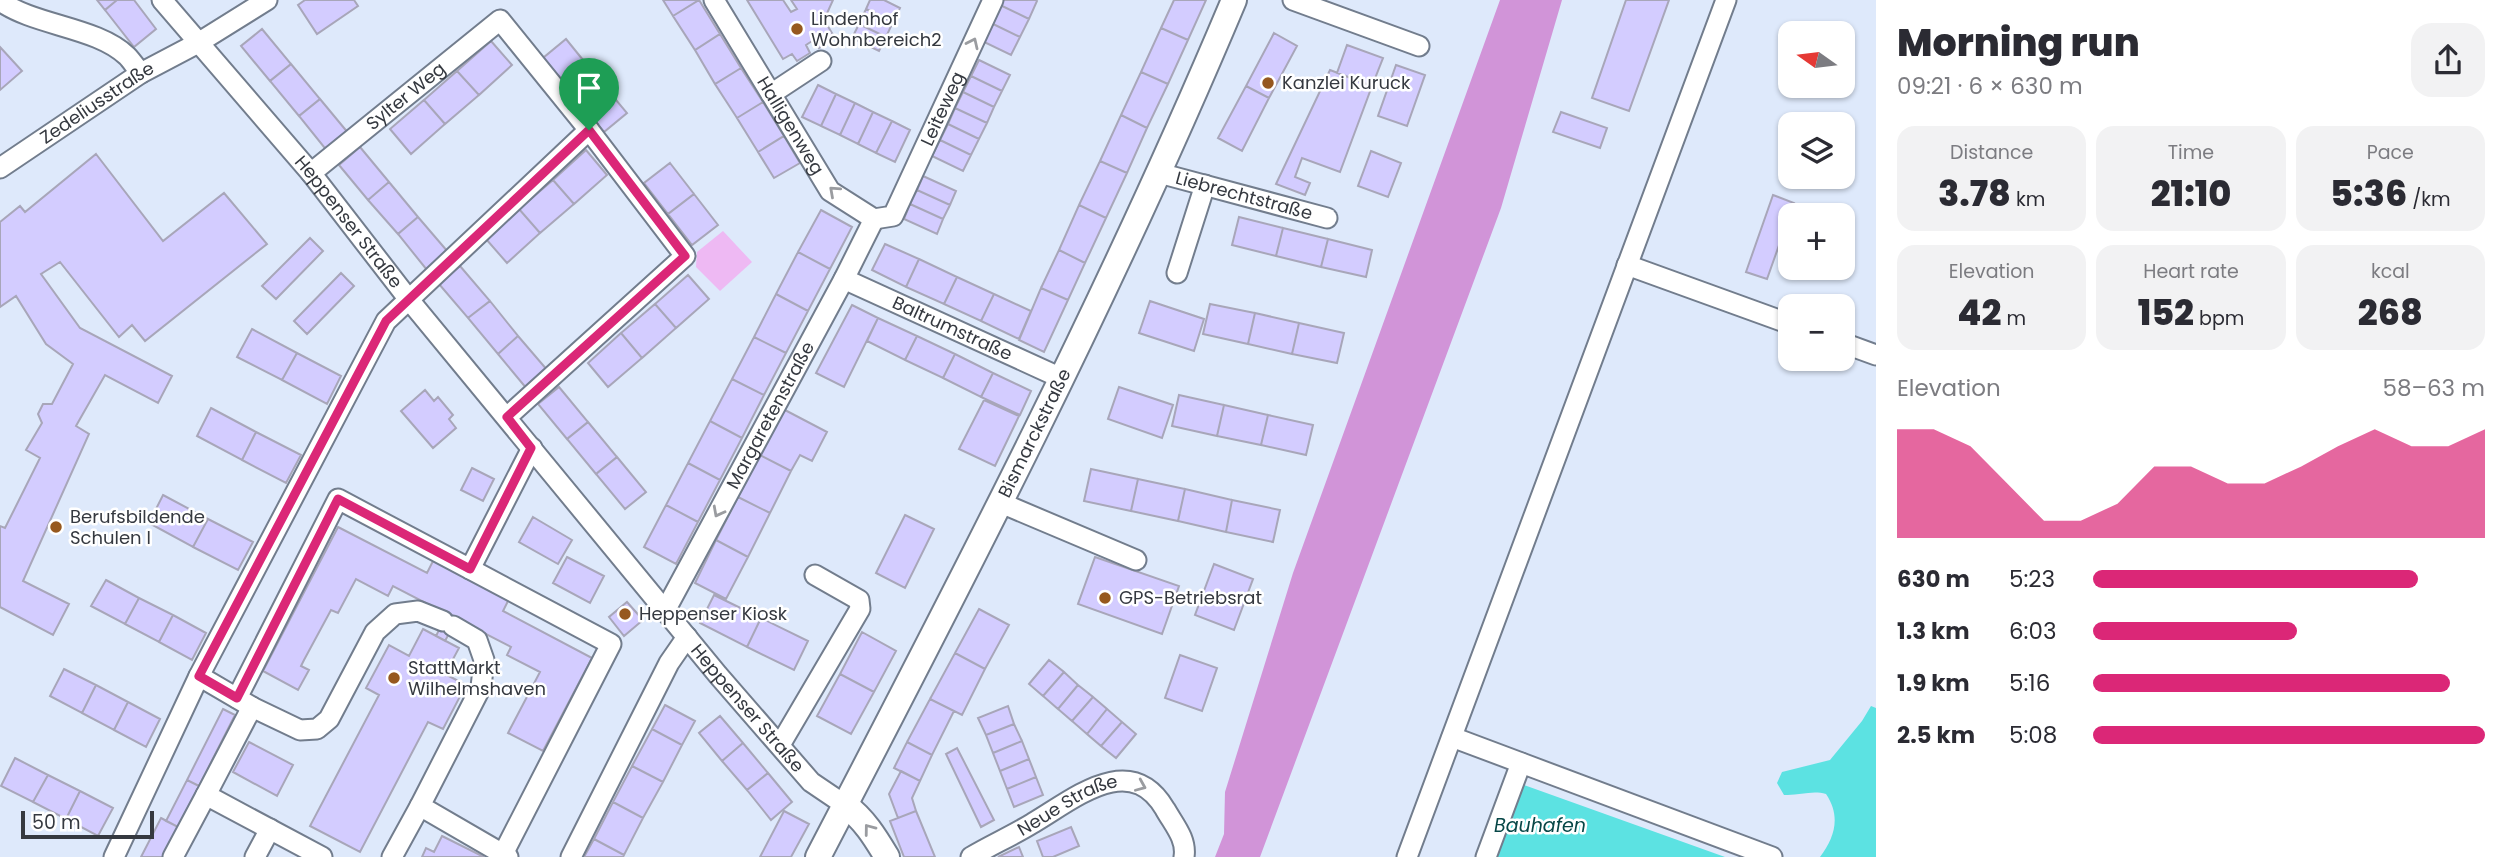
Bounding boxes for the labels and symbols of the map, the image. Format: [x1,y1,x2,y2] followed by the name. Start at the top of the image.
[811,6,942,52] place label: Lindenhof Wohnbereich2
[789,21,805,37] marker: Lindenhof Wohnbereich2
[1778,21,1855,98] north arrow
[965,38,979,50] one-way arrow
[35,55,158,150] street label: Zedeliusstraße
[361,56,450,136] street label: Sylter Weg
[559,58,619,130] pin
[914,67,970,150] street label: Leiteweg
[1282,70,1411,95] place label: Kanzlei Kuruck
[751,71,830,179] street label: Halligenweg
[1260,75,1276,91] marker: Kanzlei Kuruck
[289,150,409,293] street label: Heppenser Straße
[1173,165,1315,226] street label: Liebrechtstraße
[829,187,842,199] one-way arrow
[888,290,1016,366] street label: Baltrumstraße
[720,337,820,493] street label: Margaretenstraße
[992,364,1076,502] street label: Bismarckstraße
[70,504,205,550] place label: Berufsbildende Schulen I
[713,504,726,517] one-way arrow
[48,519,64,535] marker: Berufsbildende Schulen I
[1119,585,1262,610] place label: GPS-Betriebsrat
[1097,590,1113,606] marker: GPS-Betriebsrat
[639,601,788,626] place label: Heppenser Kiosk
[617,606,633,622] marker: Heppenser Kiosk
[685,638,810,778] street label: Heppenser Straße
[408,655,546,701] place label: StattMarkt Wilhelmshaven
[386,670,402,686] marker: StattMarkt Wilhelmshaven
[1013,768,1119,842] street label: Neue Straße
[1134,778,1146,792] one-way arrow
[21,808,154,840] scale bar
[1494,812,1586,839] water label: Bauhafen
[864,824,877,836] one-way arrow

